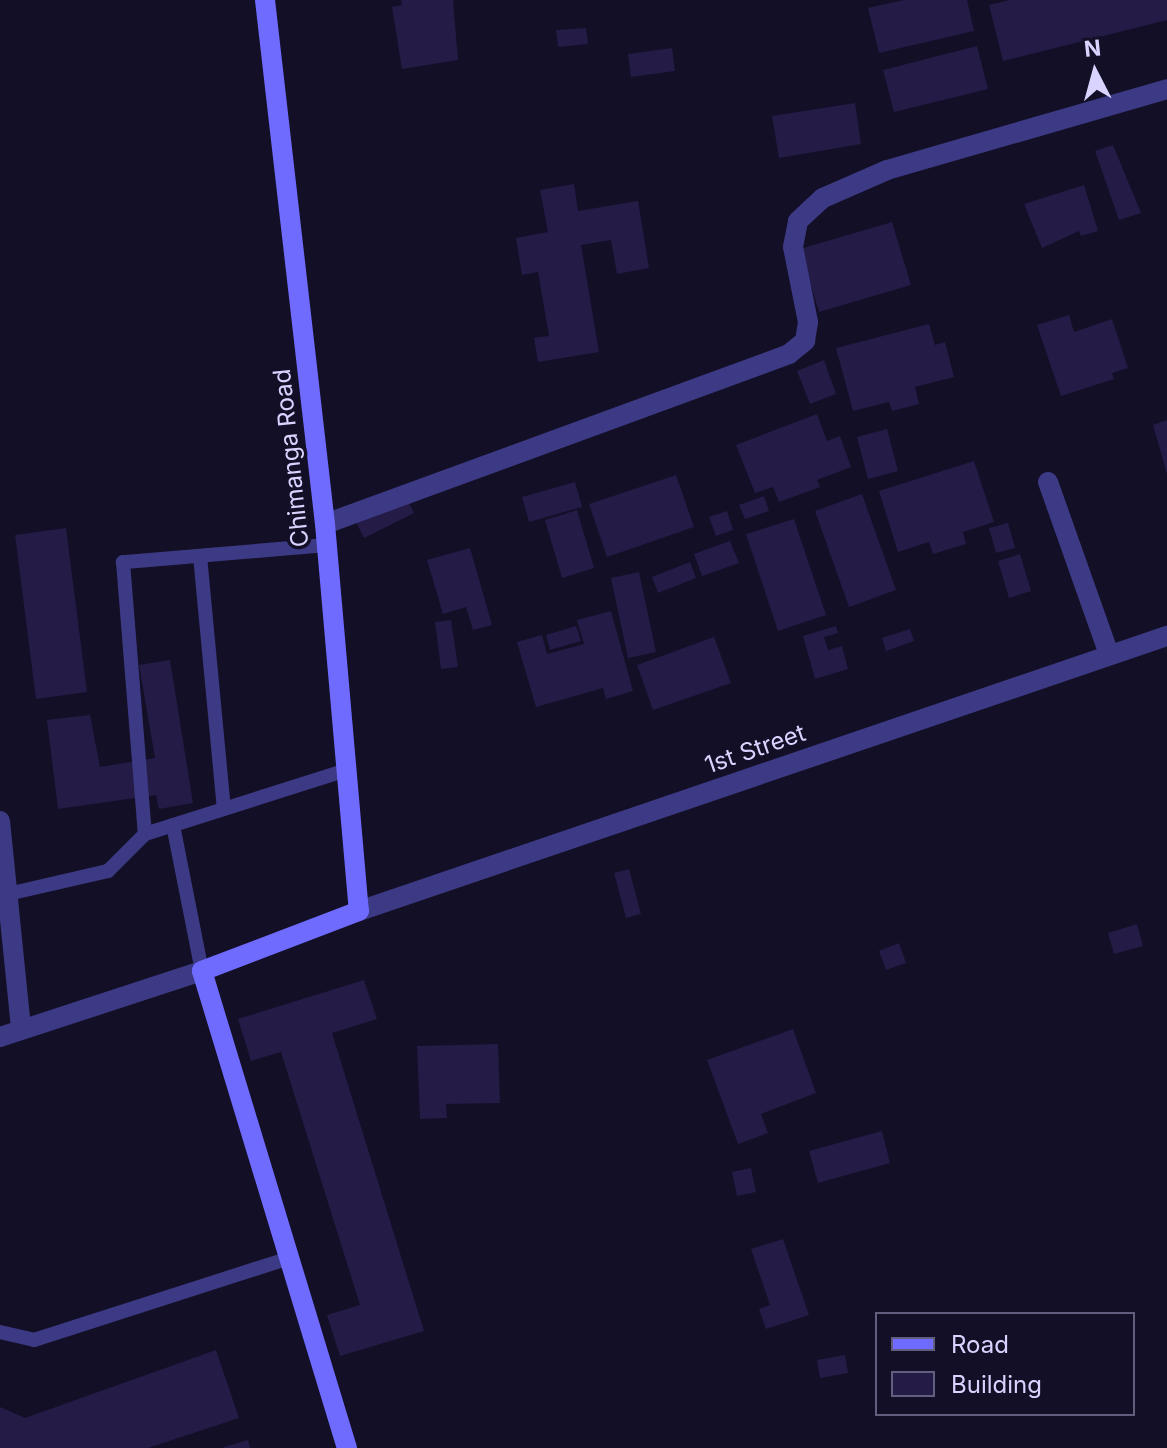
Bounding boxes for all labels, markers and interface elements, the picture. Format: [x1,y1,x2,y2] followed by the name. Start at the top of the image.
[1055,32,1135,112] north arrow
[1083,34,1102,62] text: N
[267,367,315,549] street label: Chimanga Road
[701,718,809,780] street label: 1st Street
[875,1312,1135,1416] legend
[951,1330,1009,1359] text: Road
[951,1370,1042,1399] text: Building

